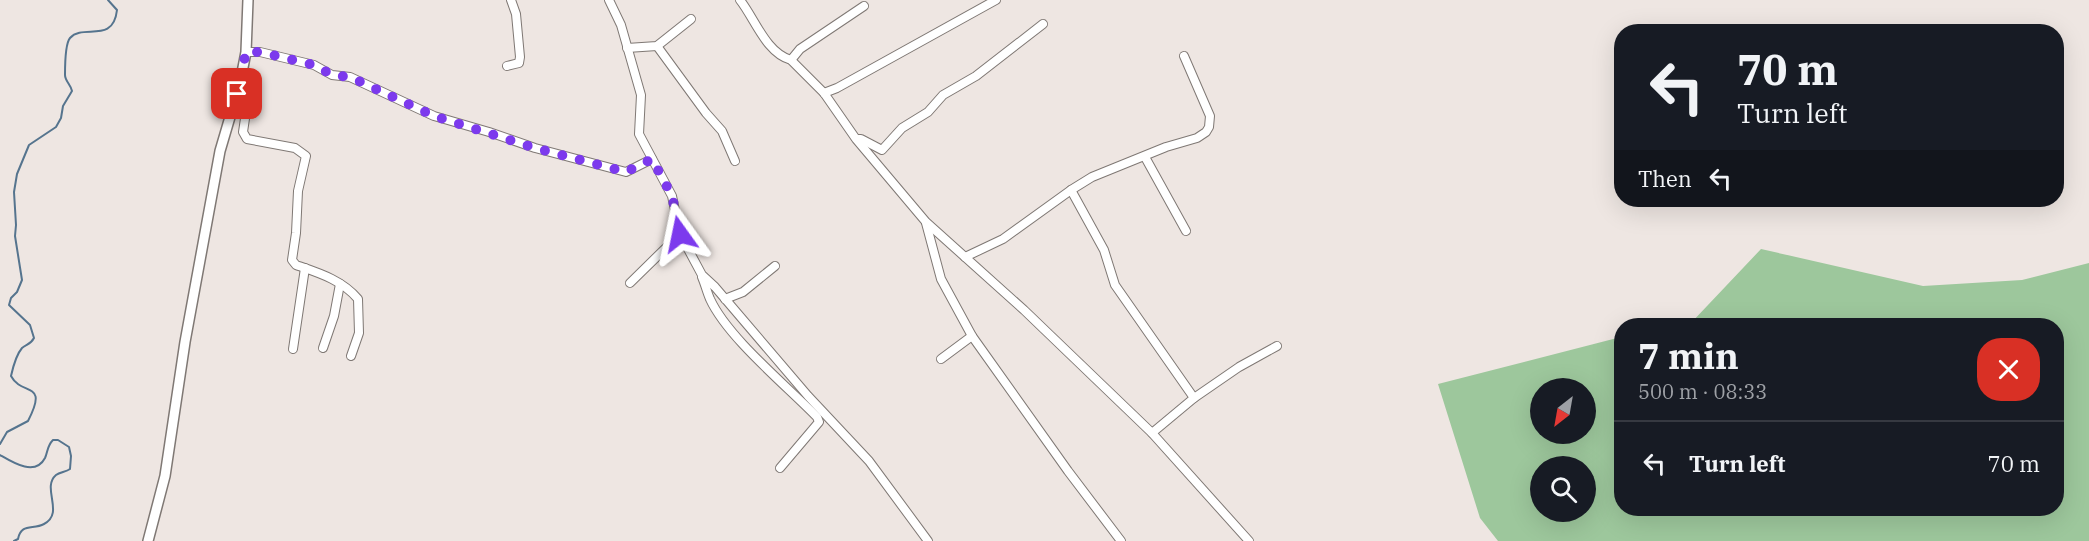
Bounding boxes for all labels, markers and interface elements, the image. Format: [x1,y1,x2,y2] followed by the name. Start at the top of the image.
[1737,42,1838,97] text: 70 m
[1638,48,1716,126] icon: left
[211,68,262,119] pin
[220,77,253,110] icon: arrive
[1737,95,1848,130] text: Turn left
[1704,162,1737,195] icon: left
[1638,164,1692,193] text: Then
[648,202,712,266] position arrow
[1638,332,1739,379] text: 7 min
[1977,338,2040,401] button: close
[1530,378,1596,444] north arrow
[1530,378,1596,522] map controls
[1638,378,1767,405] text: 500 m · 08:33
[1638,447,1671,480] icon: left
[1689,449,1785,478] text: Turn left
[1988,449,2040,478] text: 70 m
[1530,456,1596,522] button: search

